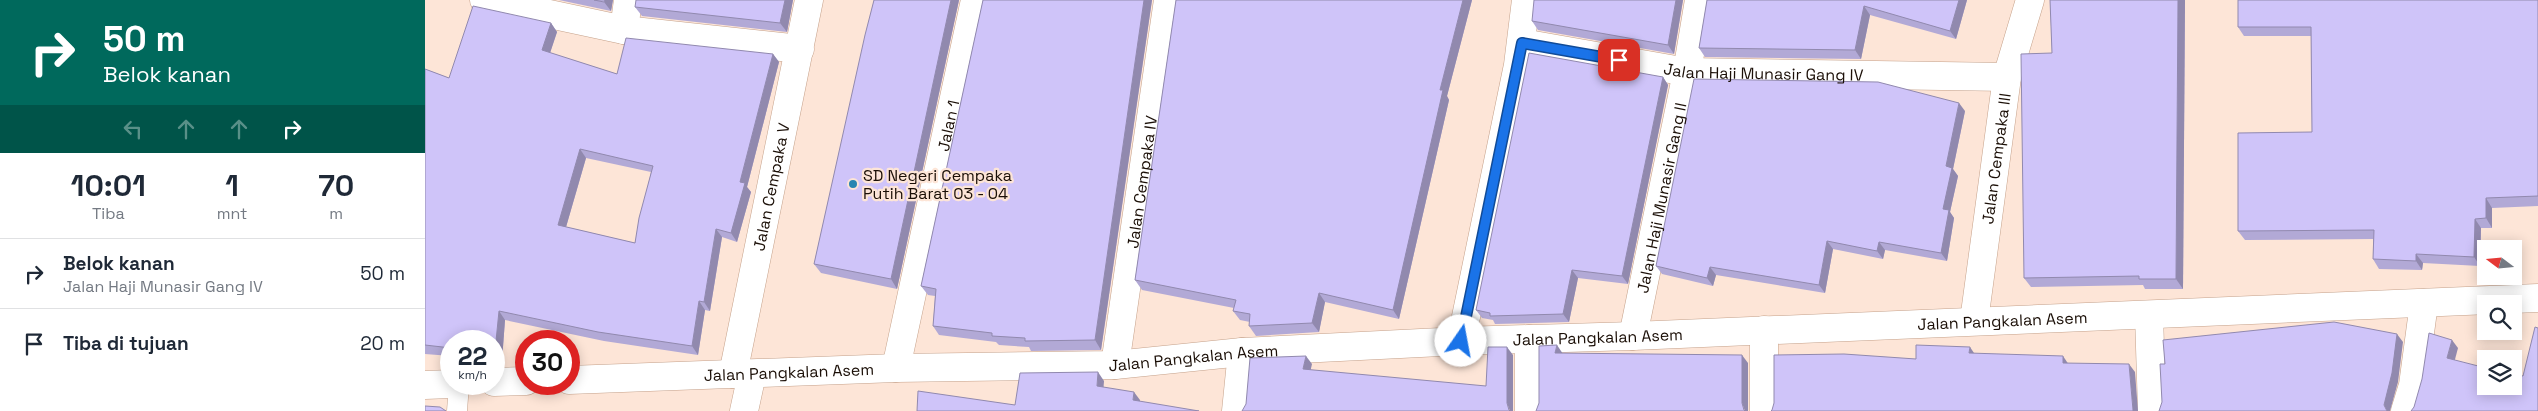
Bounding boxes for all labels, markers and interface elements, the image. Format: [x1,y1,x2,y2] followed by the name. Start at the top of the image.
[103,17,185,61] text: 50 m
[20,20,85,85] icon: right
[1598,39,1640,81] pin
[1605,46,1633,74] icon: arrive
[1662,58,1864,85] street label: Jalan Haji Munasir Gang IV
[103,60,231,88] text: Belok kanan
[1977,92,2015,225] street label: Jalan Cempaka III
[932,98,964,153] street label: Jalan 1
[1632,101,1691,295] street label: Jalan Haji Munasir Gang II
[1122,114,1162,250] street label: Jalan Cempaka IV
[119,115,147,143] icon: left
[172,115,200,143] icon: ahead
[225,115,253,143] icon: ahead
[278,115,306,143] icon: right
[748,121,794,253] street label: Jalan Cempaka V
[863,165,1012,204] place label: SD Negeri Cempaka Putih Barat 03 - 04
[71,166,146,205] text: 10:01
[225,166,239,205] text: 1
[318,166,354,205] text: 70
[847,178,859,190] marker: SD Negeri Cempaka Putih Barat 03 - 04
[92,203,125,224] text: Tiba
[217,203,247,224] text: mnt
[329,203,343,224] text: m
[2477,240,2523,285] north arrow
[2477,240,2522,395] map controls
[63,251,175,276] text: Belok kanan
[20,260,48,288] icon: right
[360,261,405,286] text: 50 m
[63,276,263,297] text: Jalan Haji Munasir Gang IV
[2477,295,2522,340] button: search
[1917,306,2088,335] street label: Jalan Pangkalan Asem
[1434,314,1486,366] position arrow
[1512,323,1683,350] street label: Jalan Pangkalan Asem
[20,330,48,358] icon: arrive
[515,330,580,395] speed limit sign: 30
[63,331,189,356] text: Tiba di tujuan
[360,331,405,356] text: 20 m
[458,340,487,372] text: 22
[1108,340,1279,376] street label: Jalan Pangkalan Asem
[2477,350,2522,395] button: layers
[703,358,874,386] street label: Jalan Pangkalan Asem
[458,367,487,383] text: km/h

